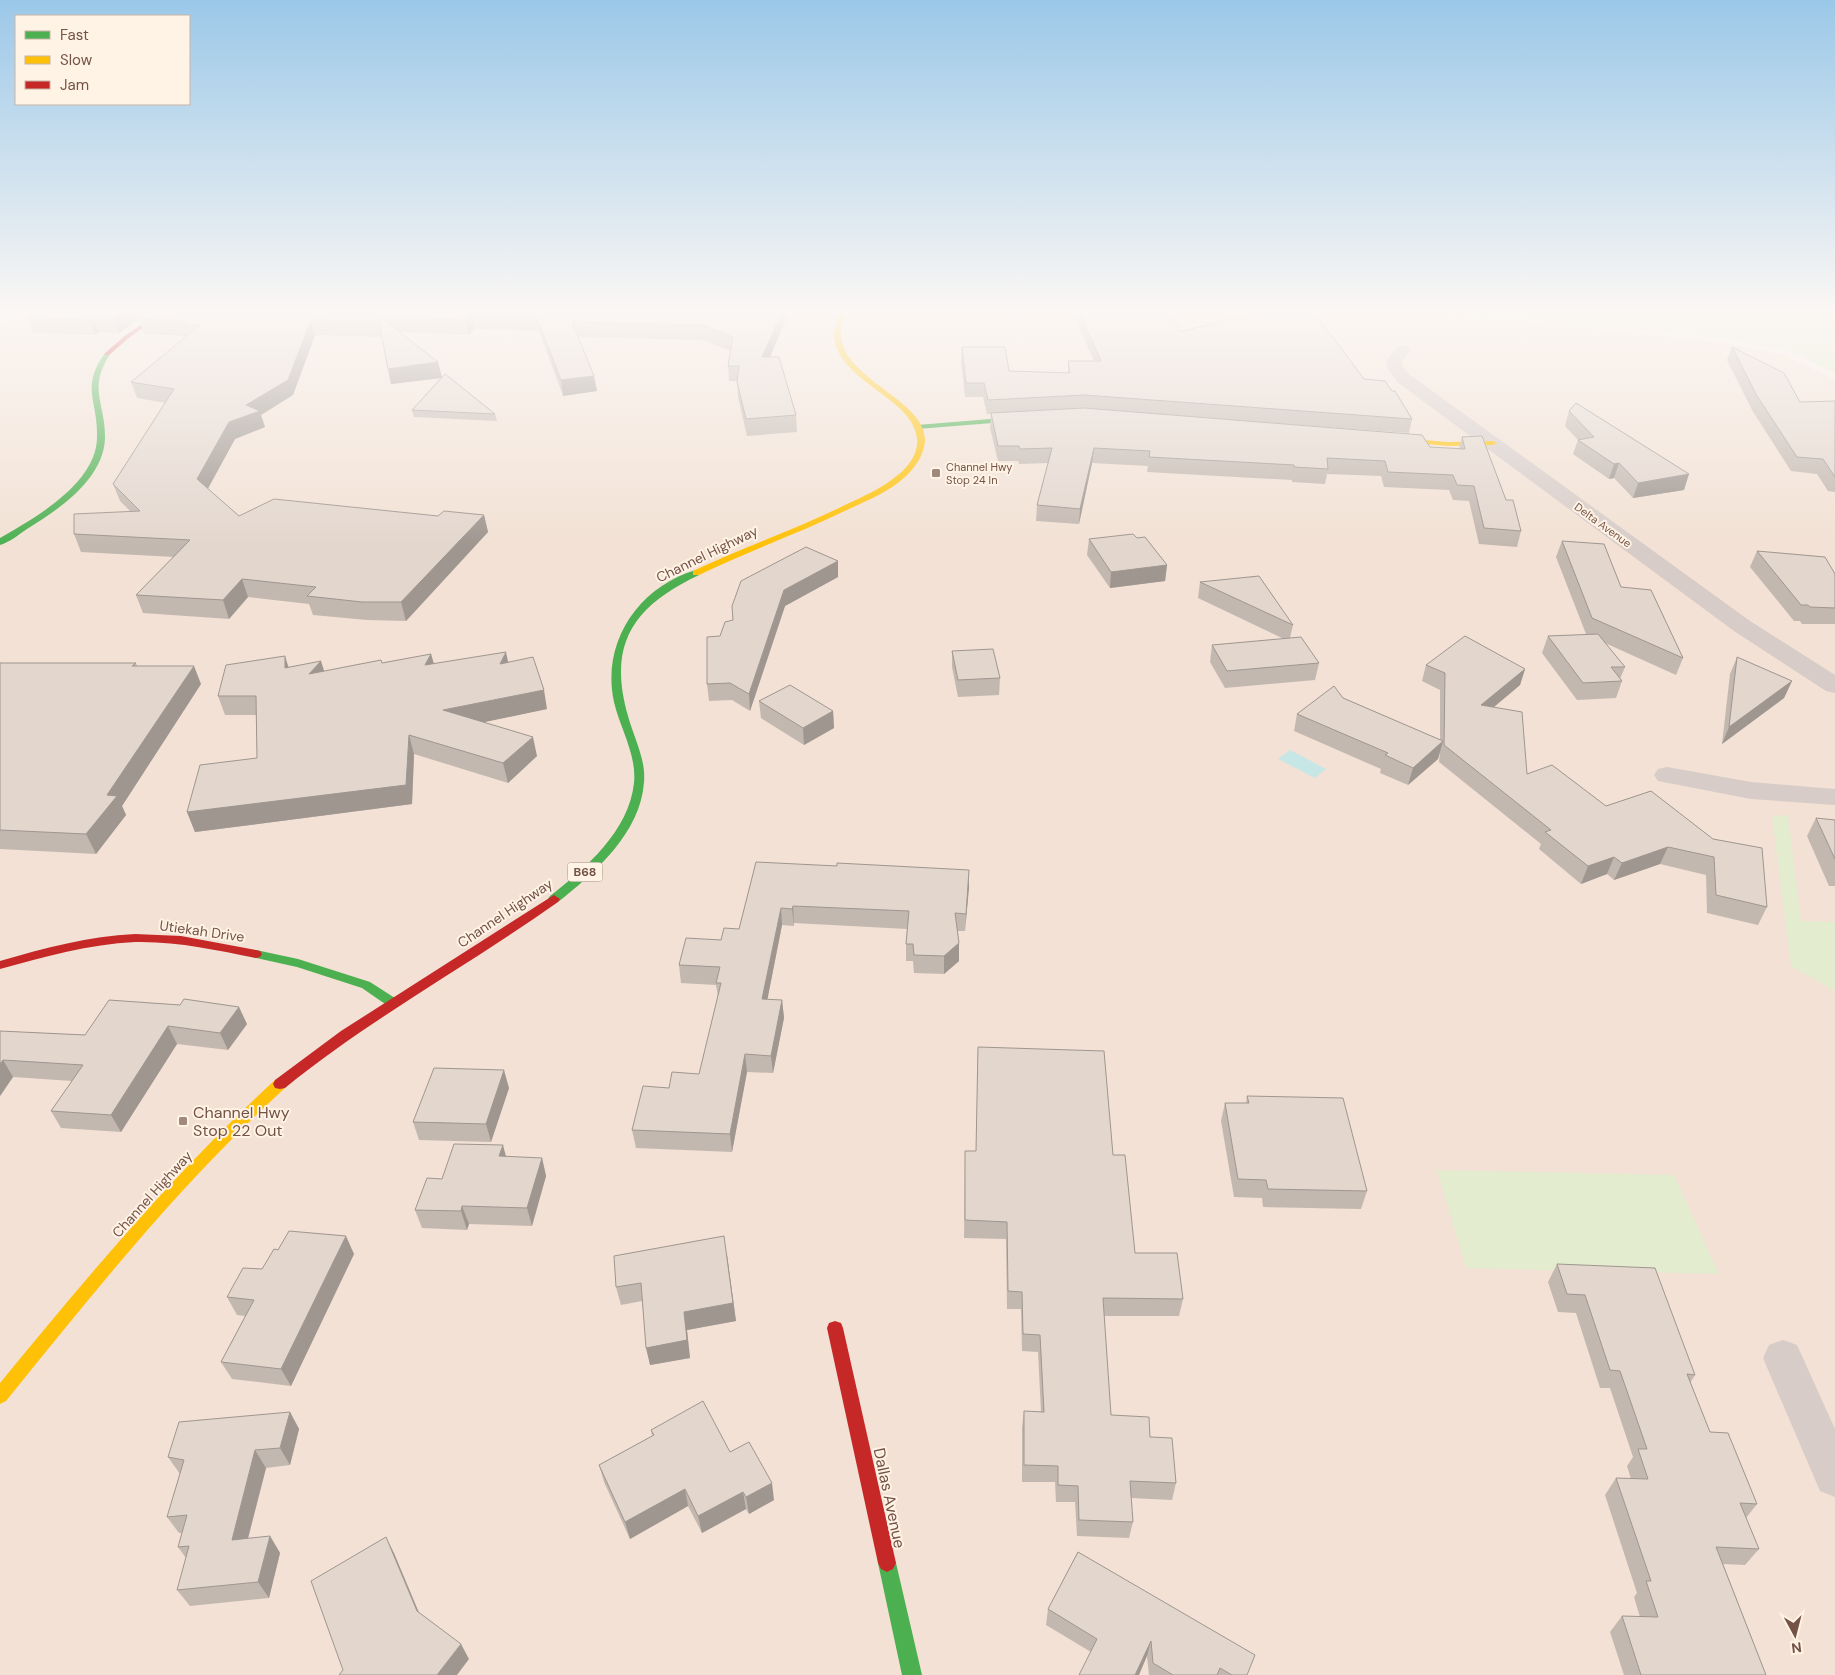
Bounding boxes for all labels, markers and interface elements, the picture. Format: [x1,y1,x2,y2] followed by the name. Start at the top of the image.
[15,15,190,105] legend
[60,25,89,45] text: Fast
[60,50,93,70] text: Slow
[60,75,89,95] text: Jam
[946,460,1012,487] place label: Channel Hwy Stop 24 In
[930,467,942,479] marker: Channel Hwy Stop 24 In
[1572,500,1634,550] street label: Delta Avenue
[653,521,761,586] street label: Channel Highway
[568,862,602,882] road number: B68
[454,874,556,951] street label: Channel Highway
[158,916,246,946] street label: Utiekah Drive
[193,1102,290,1141] place label: Channel Hwy Stop 22 Out
[177,1115,189,1127] marker: Channel Hwy Stop 22 Out
[108,1147,196,1241] street label: Channel Highway
[869,1446,910,1550] street label: Dallas Avenue
[1770,1610,1820,1660] north arrow
[1790,1638,1803,1657] text: N

